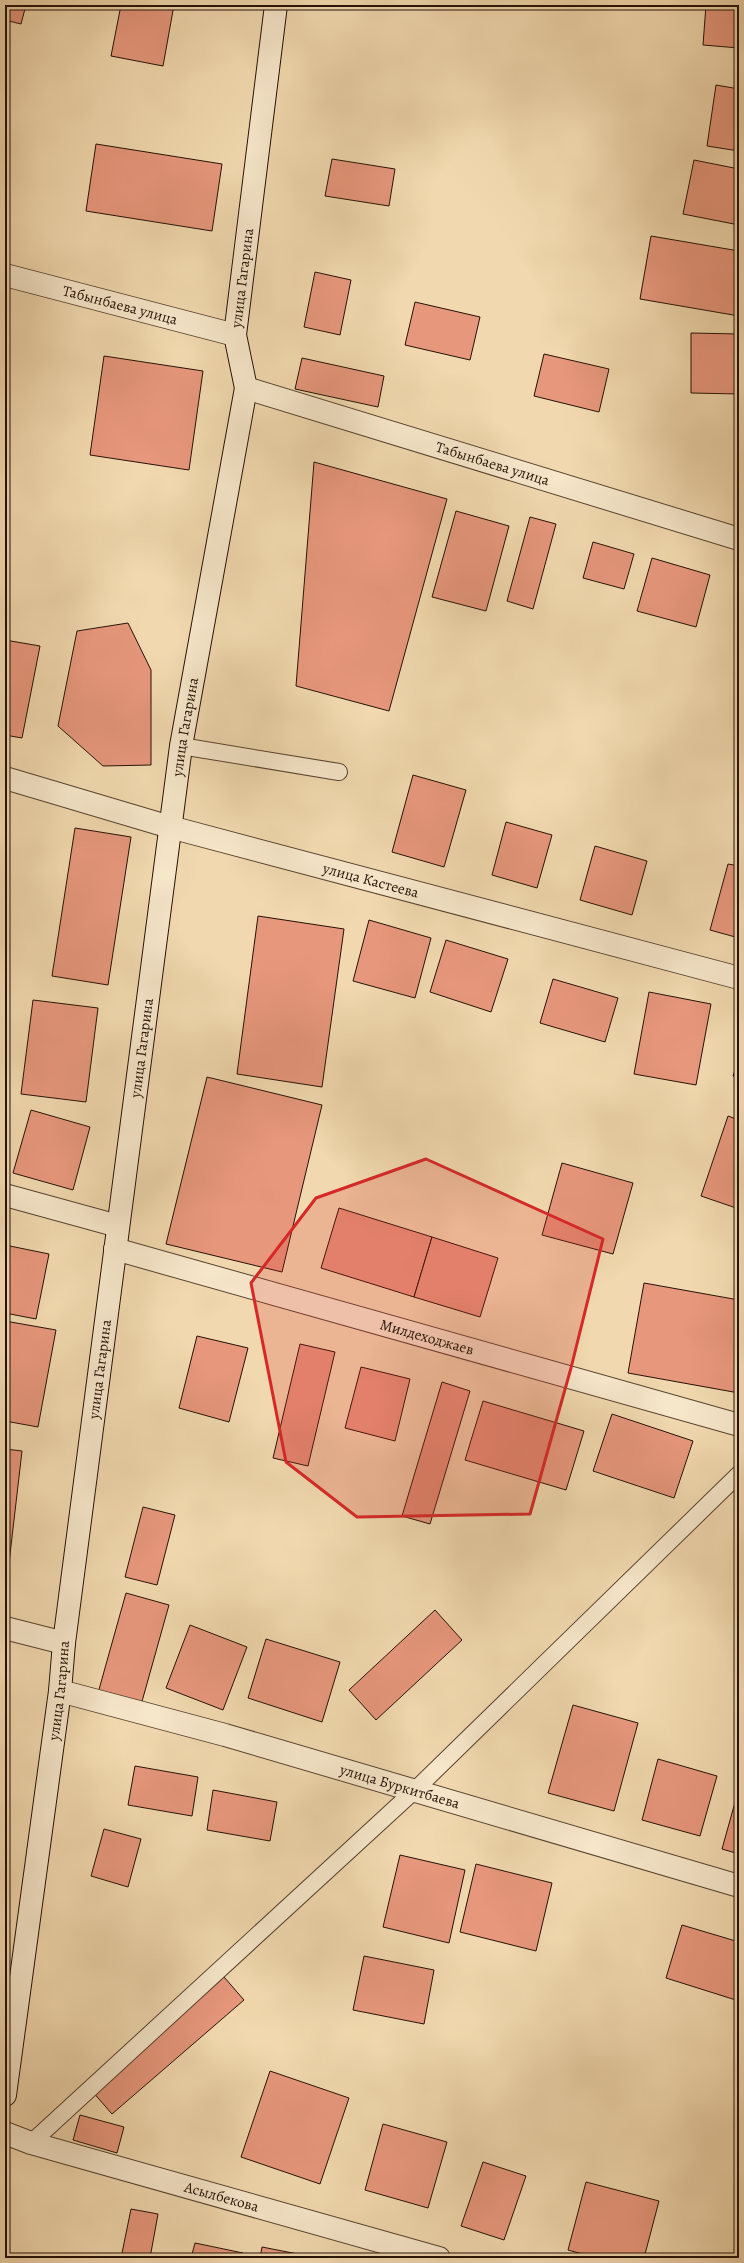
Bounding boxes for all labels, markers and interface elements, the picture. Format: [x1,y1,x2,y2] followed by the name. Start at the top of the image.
[226,227,258,330] street label: улица Гагарина
[61,280,180,330] street label: Табынбаева улица
[433,437,552,490] street label: Табынбаева улица
[167,676,203,779] street label: улица Гагарина
[320,858,421,903] street label: улица Кастеева
[125,997,158,1100] street label: улица Гагарина
[378,1314,476,1360] street label: Милдеходжаев
[83,1318,116,1421] street label: улица Гагарина
[43,1640,74,1743] street label: улица Гагарина
[337,1759,462,1813] street label: улица Буркитбаева
[181,2176,261,2217] street label: Асылбекова

